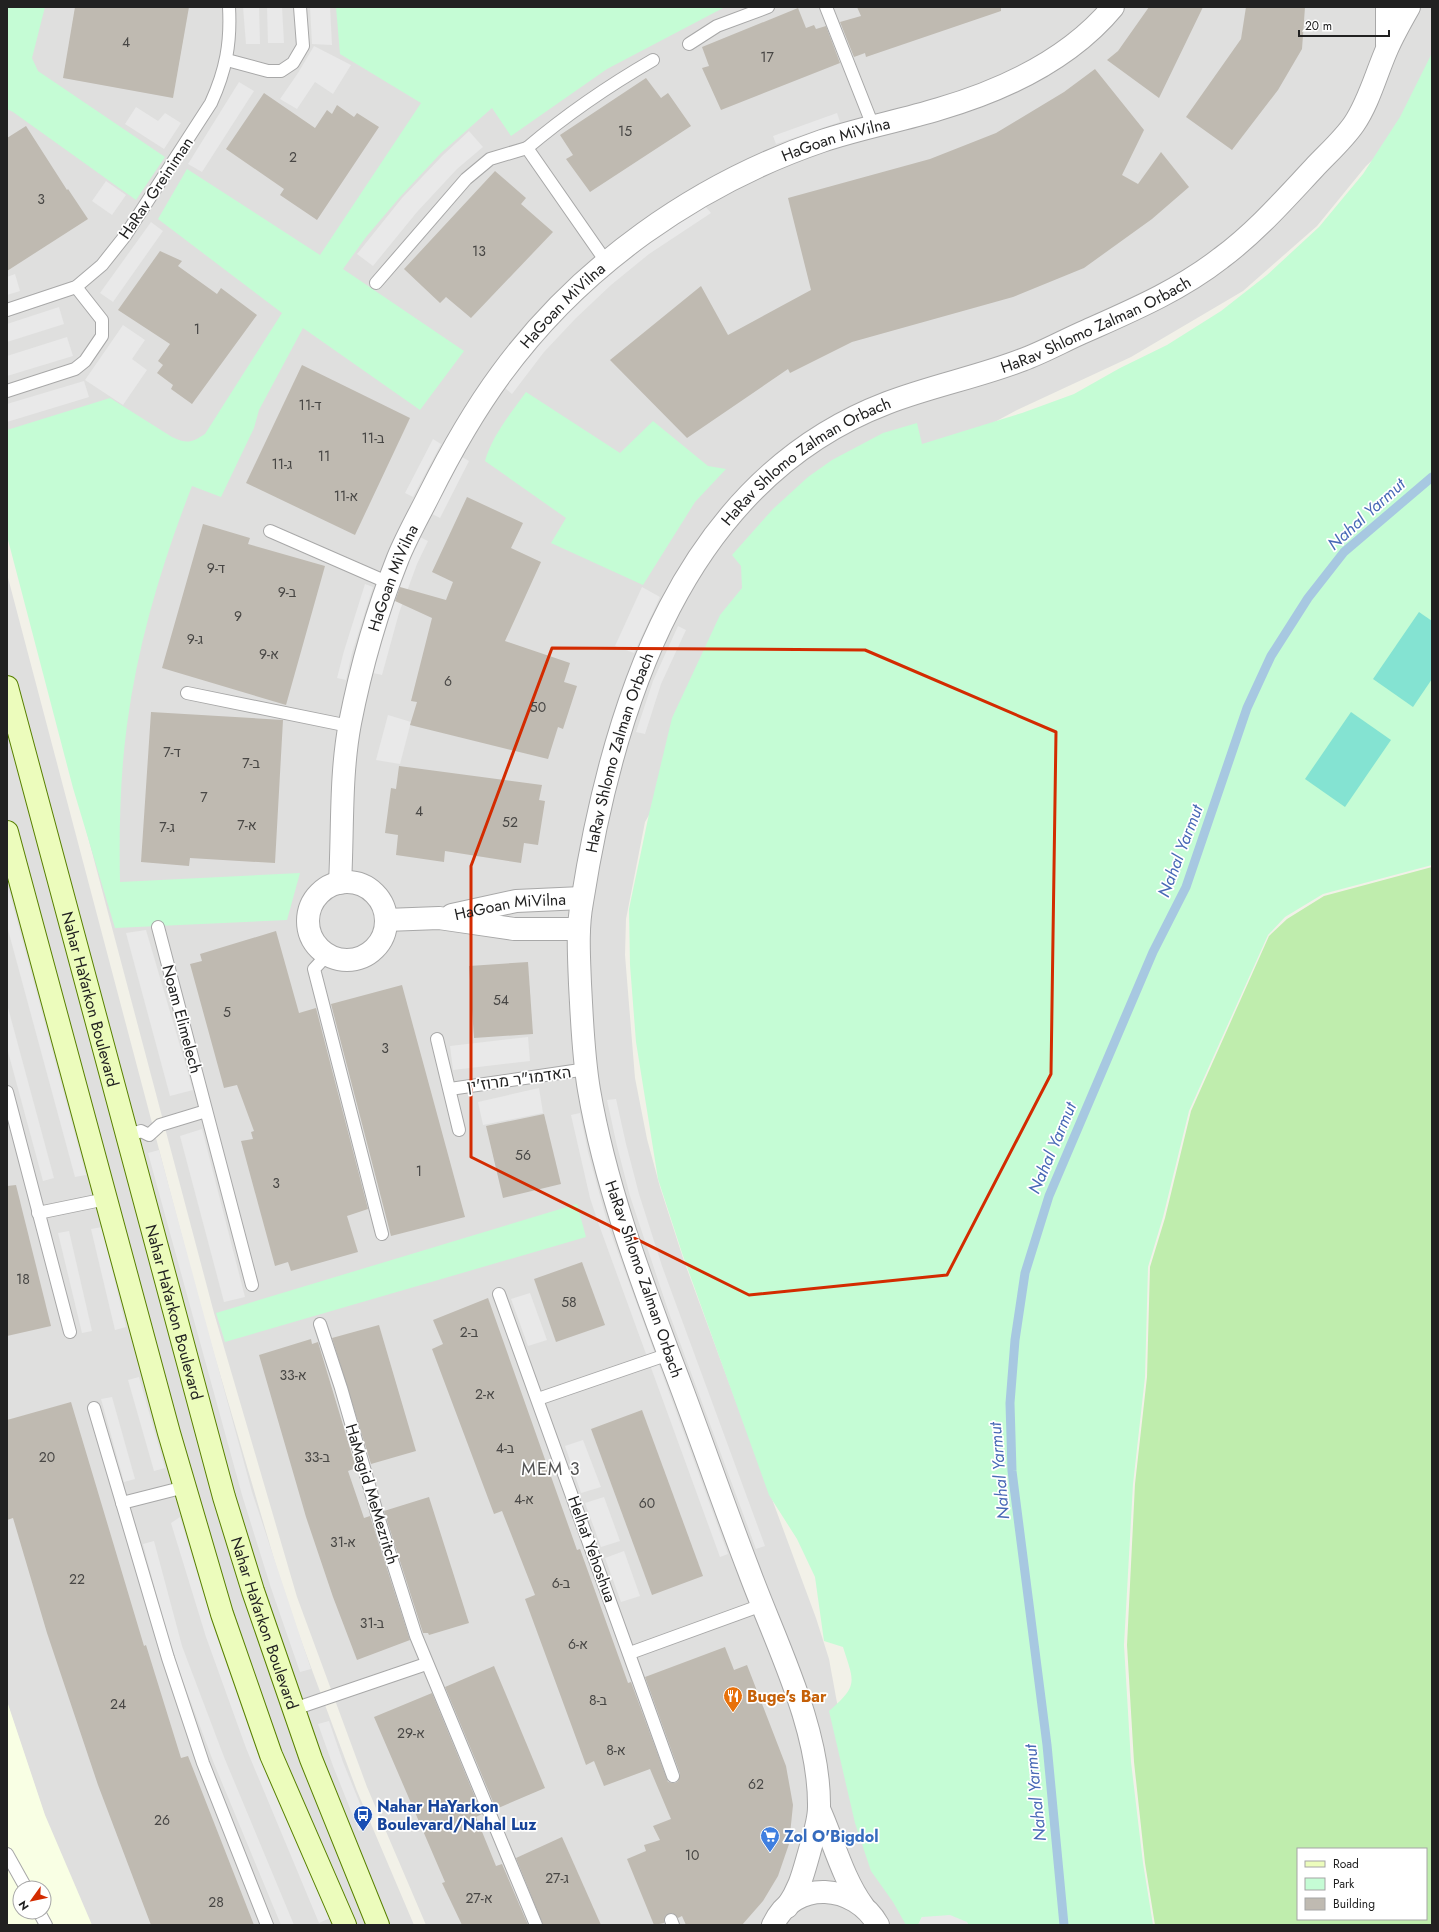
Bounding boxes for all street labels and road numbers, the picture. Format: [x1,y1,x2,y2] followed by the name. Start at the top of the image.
[778,111,892,167] street label: HaGoan MiVilna
[113,132,199,244] street label: HaRav Greiniman
[514,257,610,353] street label: HaGoan MiVilna
[997,270,1195,378] street label: HaRav Shlomo Zalman Orbach
[715,391,894,530] street label: HaRav Shlomo Zalman Orbach
[362,520,424,634] street label: HaGoan MiVilna
[579,649,659,855] street label: HaRav Shlomo Zalman Orbach
[452,887,566,926] street label: HaGoan MiVilna
[56,909,125,1089] street label: Nahar HaYarkon Boulevard
[156,962,208,1076] street label: Noam Elimelech
[465,1060,573,1098] street label: האדמו"ר מרוז'ין
[599,1177,689,1381] street label: HaRav Shlomo Zalman Orbach
[140,1222,209,1402] street label: Nahar HaYarkon Boulevard
[340,1421,404,1567] street label: HaMagid MeMezritch
[562,1493,622,1605] street label: Helhat Yehoshua
[225,1534,304,1712] street label: Nahar HaYarkon Boulevard

